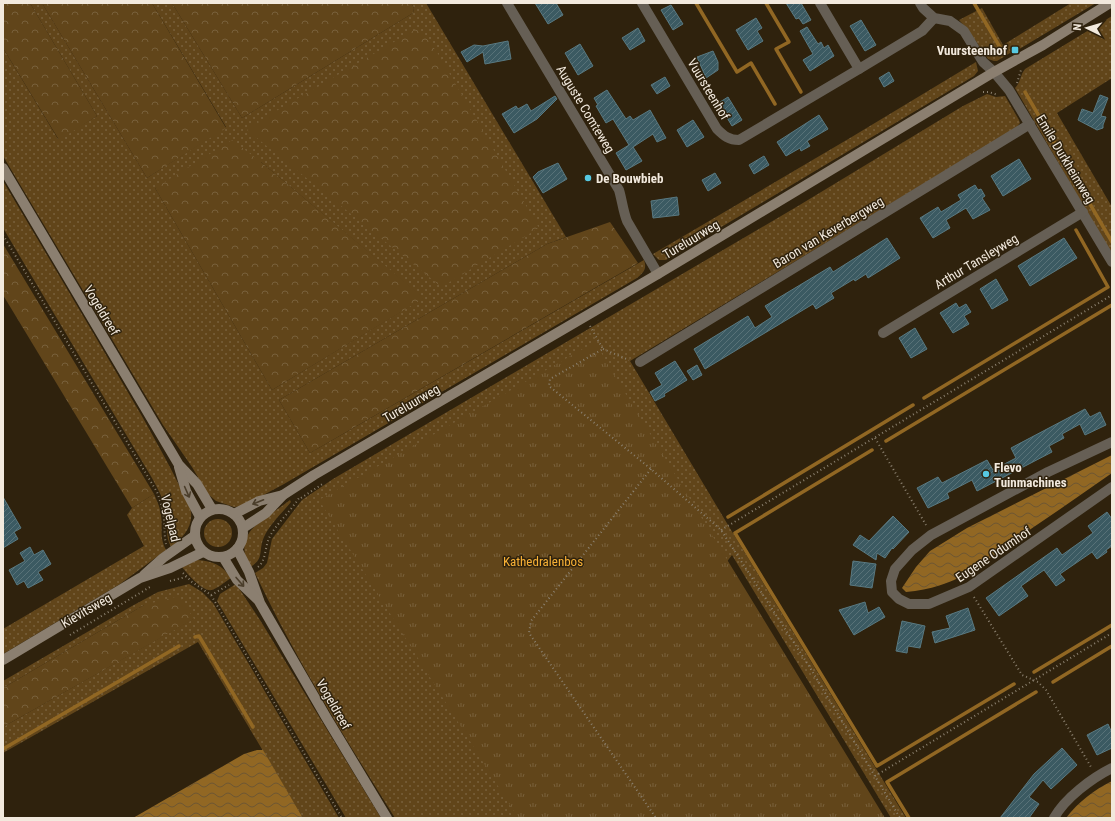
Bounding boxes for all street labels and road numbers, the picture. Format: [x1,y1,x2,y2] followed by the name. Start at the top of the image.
[684,56,733,123] street label: Vuursteenhof
[553,63,618,156] street label: Auguste Comteweg
[1033,112,1098,206] street label: Emile Durkheimweg
[770,194,886,271] street label: Baron van Keverbergweg
[660,217,722,262] street label: Tureluurweg
[932,231,1021,292] street label: Arthur Tansleyweg
[81,283,122,338] street label: Vogeldreef
[380,381,442,426] street label: Tureluurweg
[158,493,183,543] street label: Vogelpad
[953,524,1034,585] street label: Eugene Odumhof
[59,590,114,631] street label: Kievitsweg
[313,676,354,732] street label: Vogeldreef

